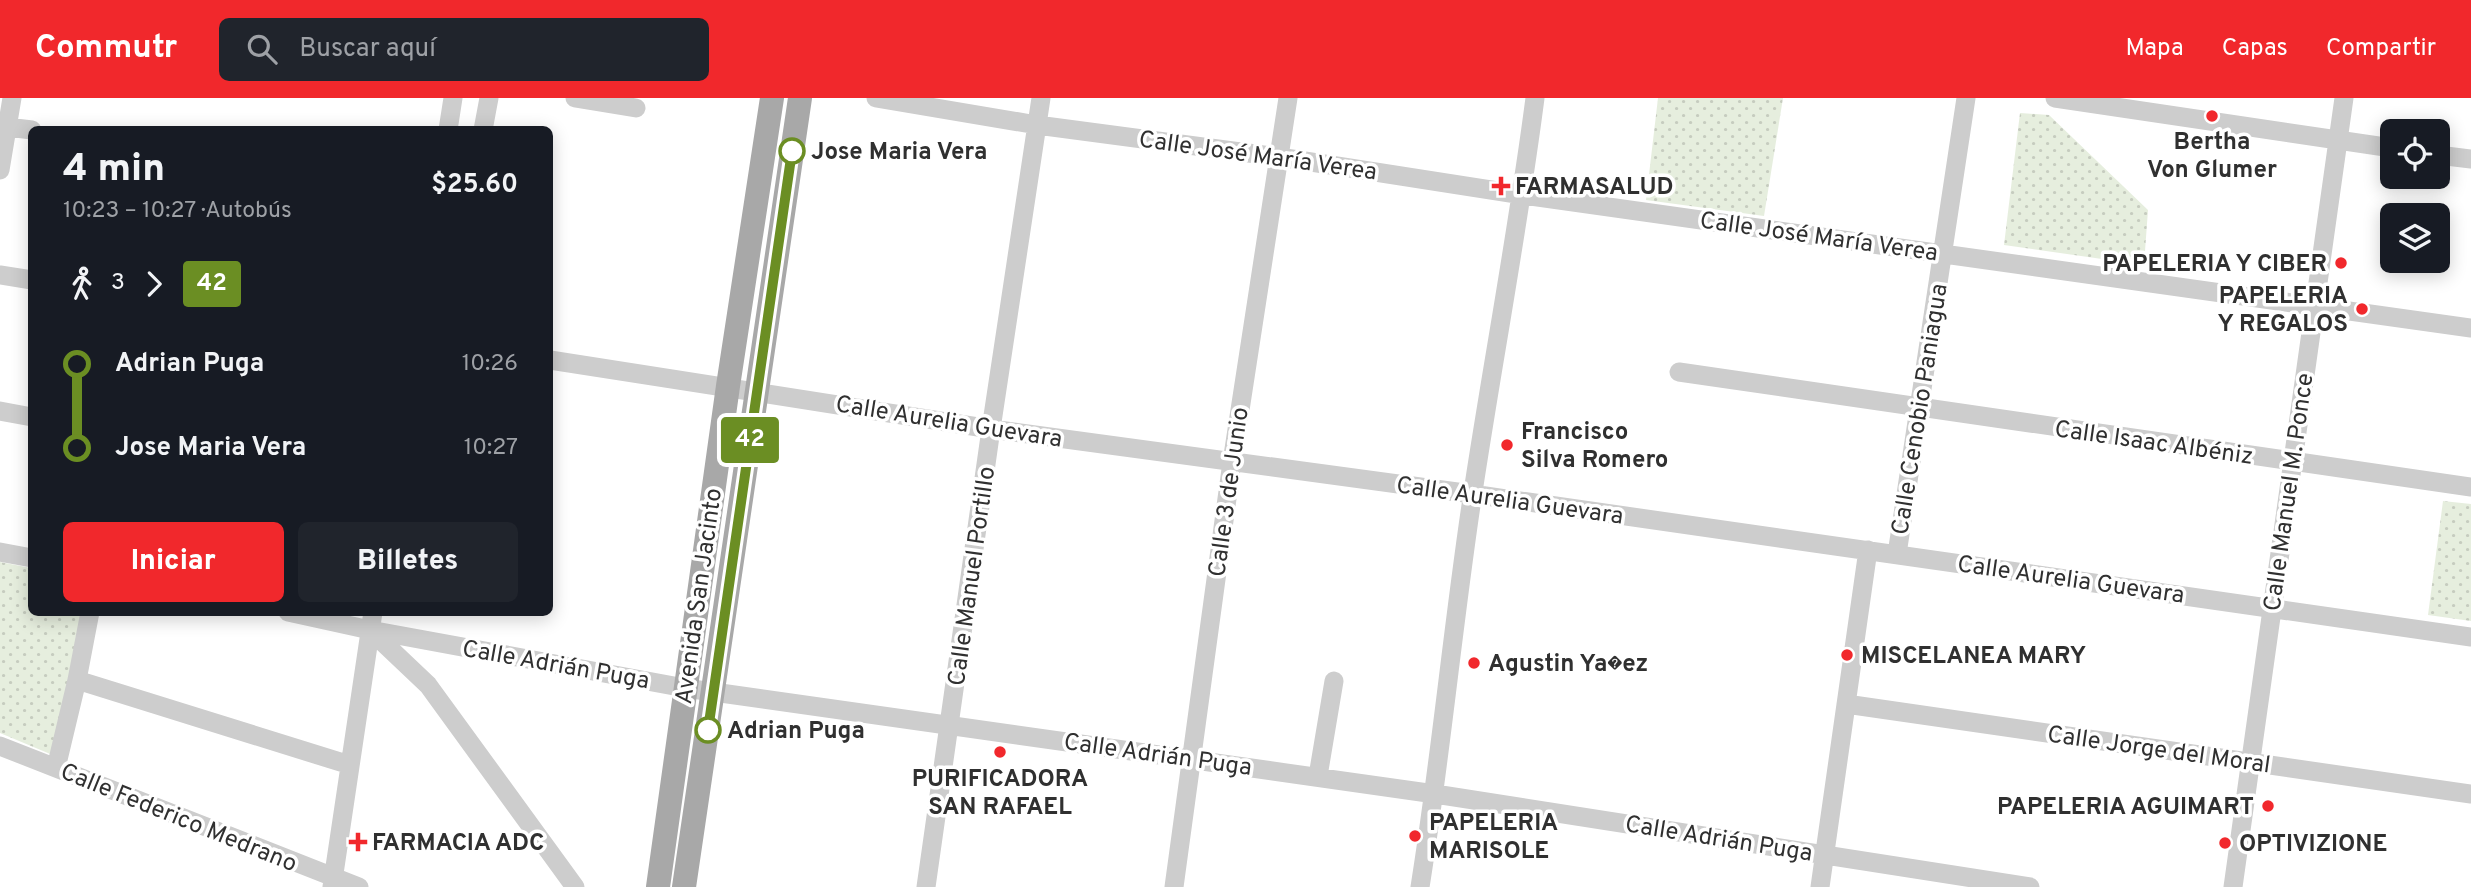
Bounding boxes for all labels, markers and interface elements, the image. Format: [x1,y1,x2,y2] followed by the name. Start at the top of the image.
[219,18,709,81] search box
[35,28,177,70] text: Commutr
[243,30,281,68] icon: search
[299,33,436,66] text: Buscar aquí
[2126,34,2184,64] text: Mapa
[2222,34,2288,64] text: Capas
[2326,34,2436,64] text: Compartir
[2204,108,2220,124] marker: Bertha Von Glumer
[2380,119,2450,273] map controls
[2380,119,2450,189] button: locate
[1137,125,1379,189] street label: Calle José María Verea
[2147,128,2277,186] place label: Bertha Von Glumer
[779,138,805,164] marker: Jose Maria Vera
[811,138,987,168] place label: Jose Maria Vera
[63,146,165,195] text: 4 min
[431,169,518,202] text: $25.60
[1515,173,1674,203] place label: FARMASALUD
[1493,178,1509,194] marker: FARMASALUD
[63,197,292,226] text: 10:23 – 10:27 · Autobús
[2380,203,2450,273] button: layers
[1698,206,1940,270] street label: Calle José María Verea
[2102,250,2327,280] place label: PAPELERIA Y CIBER
[2333,255,2349,271] marker: PAPELERIA Y CIBER
[63,265,101,303] icon: walk
[135,265,173,303] icon: forward
[111,269,125,298] text: 3
[197,269,227,299] text: 42
[1886,282,1956,537] street label: Calle Cenobio Paniagua
[2217,282,2348,340] place label: PAPELERIA Y REGALOS
[2354,301,2370,317] marker: PAPELERIA Y REGALOS
[115,348,264,381] text: Adrian Puga
[462,350,518,379] text: 10:26
[2258,371,2322,613] street label: Calle Manuel M. Ponce
[833,390,1064,456] street label: Calle Aurelia Guevara
[1203,405,1257,579] street label: Calle 3 de Junio
[2053,415,2255,473] street label: Calle Isaac Albéniz
[718,417,782,463] line badge: 42
[1521,418,1668,476] place label: Francisco Silva Romero
[735,425,765,455] text: 42
[115,432,306,465] text: Jose Maria Vera
[464,434,518,463] text: 10:27
[1499,437,1515,453] marker: Francisco Silva Romero
[943,465,1003,688] street label: Calle Manuel Portillo
[1394,471,1625,533] street label: Calle Aurelia Guevara
[670,486,730,706] street label: Avenida San Jacinto
[63,522,284,602] button: Iniciar
[298,522,518,602] button: Billetes
[1955,550,2186,612] street label: Calle Aurelia Guevara
[460,635,652,697] street label: Calle Adrián Puga
[1861,642,2086,672] place label: MISCELANEA MARY
[1839,647,1855,663] marker: MISCELANEA MARY
[1488,650,1648,680] place label: Agustin Ya�ez
[1466,655,1482,671] marker: Agustin Ya�ez
[695,717,721,743] marker: Adrian Puga
[727,717,865,747] place label: Adrian Puga
[2045,720,2272,781] street label: Calle Jorge del Moral
[1062,728,1254,784] street label: Calle Adrián Puga
[992,744,1008,760] marker: PURIFICADORA SAN RAFAEL
[56,758,301,880] street label: Calle Federico Medrano
[912,765,1088,823] place label: PURIFICADORA SAN RAFAEL
[1997,793,2254,823] place label: PAPELERIA AGUIMART
[2260,798,2276,814] marker: PAPELERIA AGUIMART
[1429,809,1558,867] place label: PAPELERIA MARISOLE
[1623,810,1815,870] street label: Calle Adrián Puga
[1407,828,1423,844] marker: PAPELERIA MARISOLE
[372,829,544,859] place label: FARMACIA ADC
[2239,830,2387,860] place label: OPTIVIZIONE
[350,834,366,850] marker: FARMACIA ADC
[2217,835,2233,851] marker: OPTIVIZIONE

